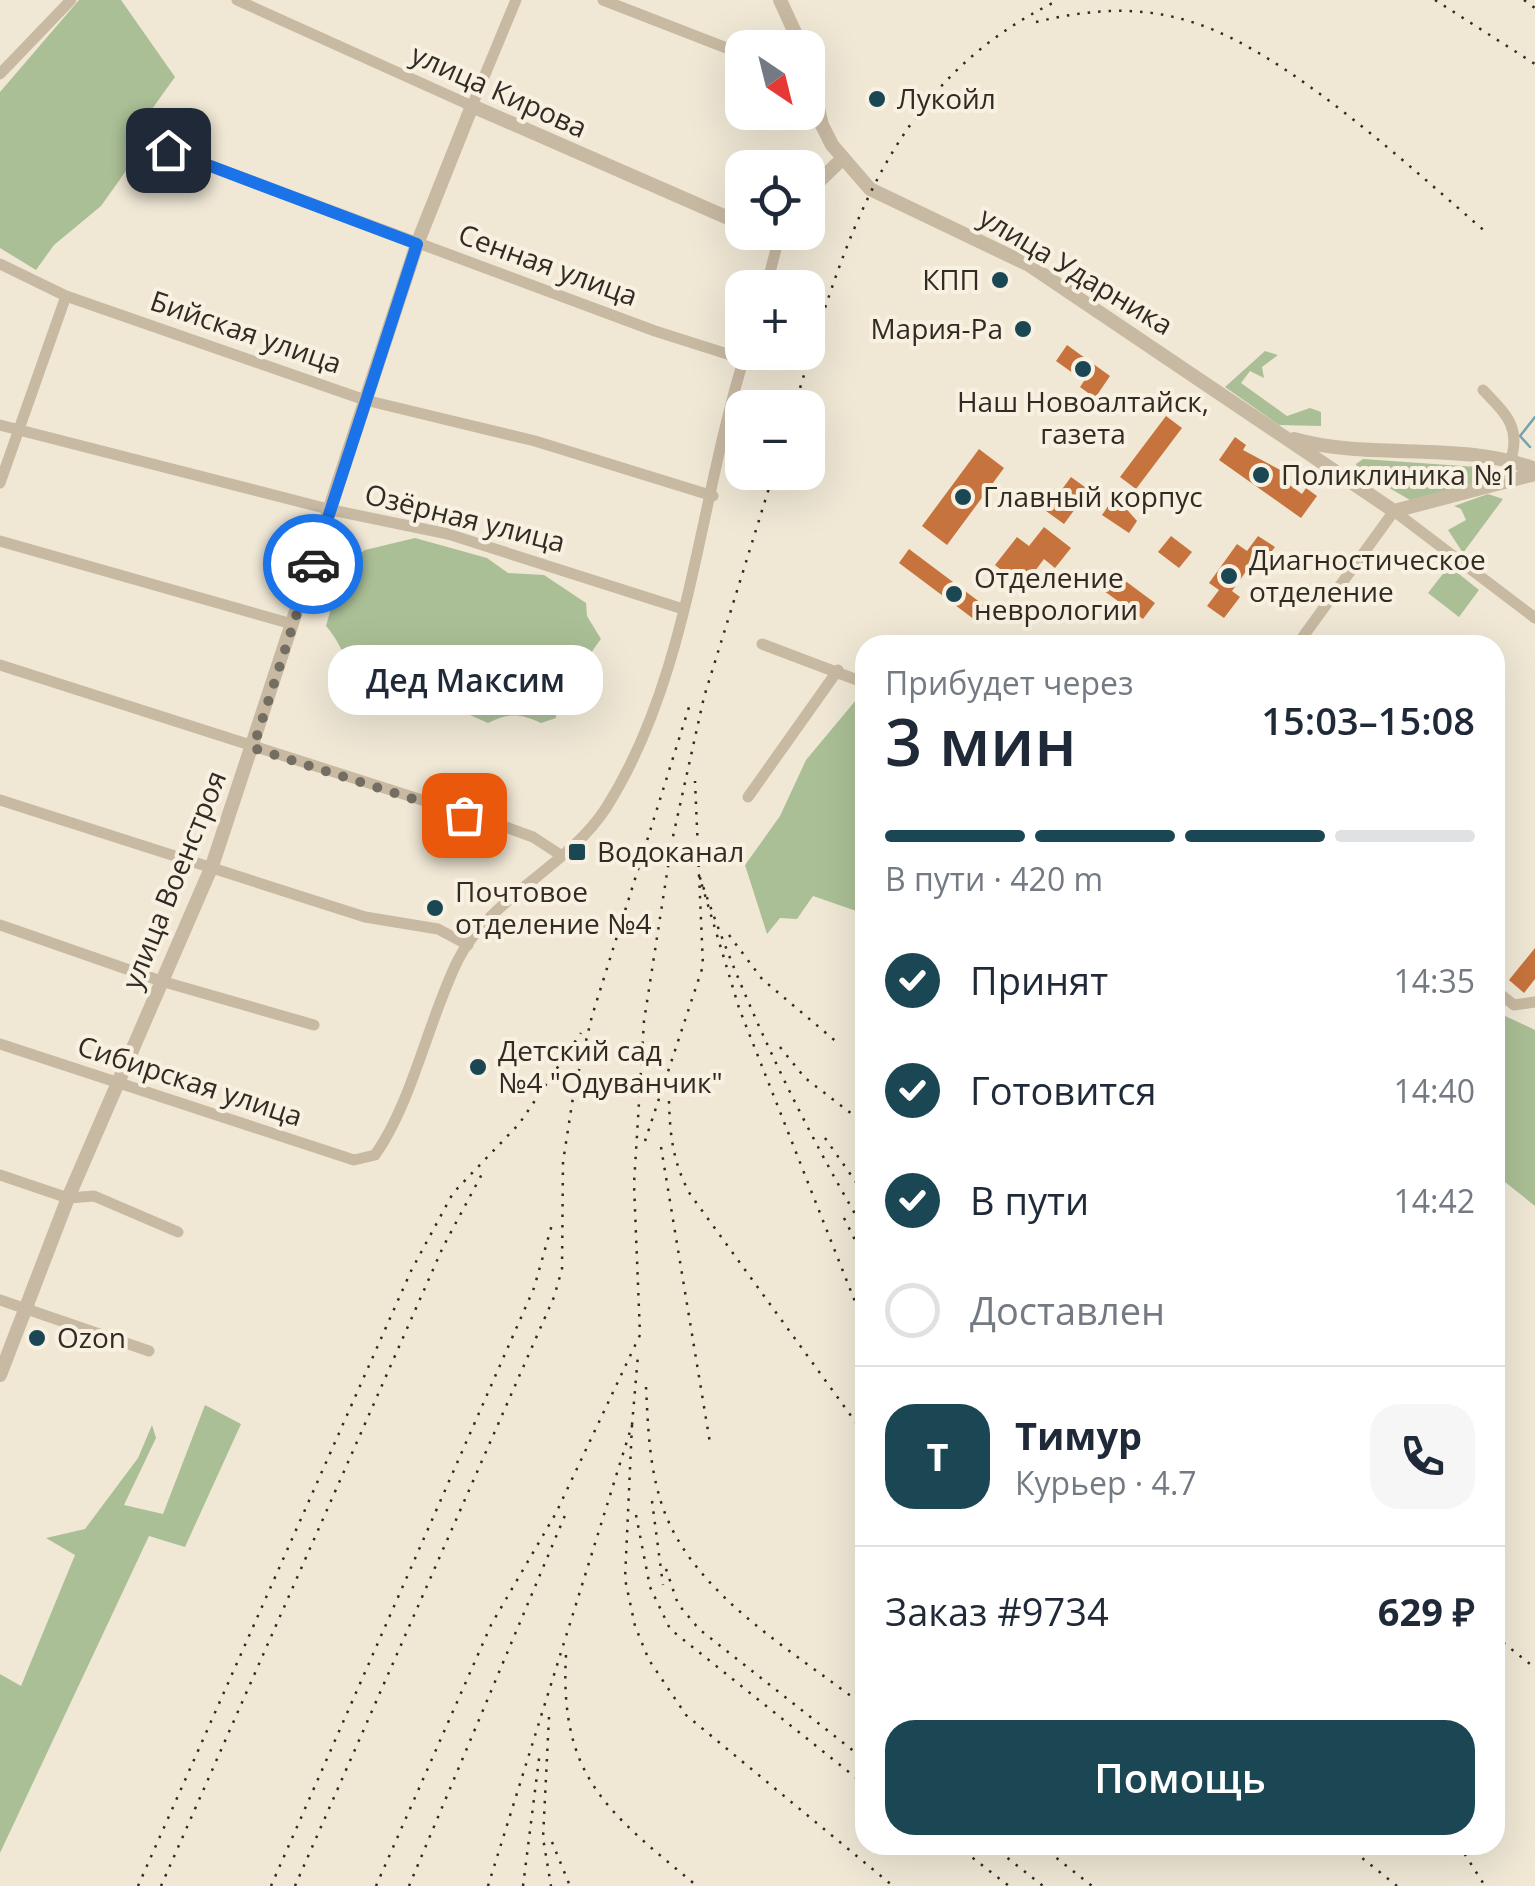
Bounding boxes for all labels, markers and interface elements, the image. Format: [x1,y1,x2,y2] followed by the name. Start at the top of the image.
[725,30,825,130] north arrow
[725,30,825,490] map controls
[405,34,593,146] street label: улица Кирова
[897,79,996,117] place label: Лукойл
[866,88,888,110] marker: Лукойл
[126,108,211,193] pin
[141,123,196,178] icon: home
[725,150,825,250] button: locate
[973,197,1181,343] street label: улица Ударника
[453,214,643,314] street label: Сенная улица
[922,260,980,298] place label: КПП
[989,269,1011,291] marker: КПП
[725,270,825,370] button: +
[146,281,347,382] street label: Бийская улица
[870,309,1003,347] place label: Мария-Ра
[1012,318,1034,340] marker: Мария-Ра
[1072,358,1094,380] marker: Наш Новоалтайск, газета
[957,382,1209,452] place label: Наш Новоалтайск, газета
[725,390,825,490] button: −
[1281,455,1518,493] place label: Поликлиника №1
[1250,464,1272,486] marker: Поликлиника №1
[361,474,569,560] street label: Озёрная улица
[983,477,1203,515] place label: Главный корпус
[952,486,974,508] marker: Главный корпус
[263,514,363,614] courier
[286,537,341,592] icon: car
[1249,540,1486,610] place label: Диагностическое отделение
[974,558,1138,628] place label: Отделение неврологии
[1218,565,1240,587] marker: Диагностическое отделение
[943,583,965,605] marker: Отделение неврологии
[326,645,602,715] callout: Дед Максим
[366,658,565,701] text: Дед Максим
[885,661,1133,704] text: Прибудет через
[1261,694,1475,746] text: 15:03–15:08
[885,697,1077,785] text: 3 мин
[112,765,234,995] street label: улица Военстроя
[422,773,507,858] pin
[437,788,492,843] icon: bag
[597,832,744,870] place label: Водоканал
[566,841,588,863] marker: Водоканал
[885,857,1103,900] text: В пути · 420 m
[455,872,652,942] place label: Почтовое отделение №4
[424,897,446,919] marker: Почтовое отделение №4
[885,953,940,1008] icon: check
[970,954,1108,1006] text: Принят
[1393,959,1475,1002] text: 14:35
[73,1026,308,1134] street label: Сибирская улица
[498,1031,723,1101] place label: Детский сад №4 "Одуванчик"
[467,1056,489,1078] marker: Детский сад №4 "Одуванчик"
[885,1063,940,1118] icon: check
[970,1064,1156,1116] text: Готовится
[1393,1069,1475,1112] text: 14:40
[885,1173,940,1228] icon: check
[970,1174,1089,1226] text: В пути
[1393,1179,1475,1222] text: 14:42
[970,1284,1165,1336] text: Доставлен
[57,1318,126,1356] place label: Ozon
[26,1327,48,1349] marker: Ozon
[1370,1404,1475,1509] button: phone
[1015,1409,1142,1461] text: Тимур
[926,1430,949,1482] text: Т
[1015,1461,1197,1504] text: Курьер · 4.7
[885,1585,1109,1637] text: Заказ #9734
[1378,1585,1475,1637] text: 629 ₽
[885,1720,1475,1835] button: Помощь

